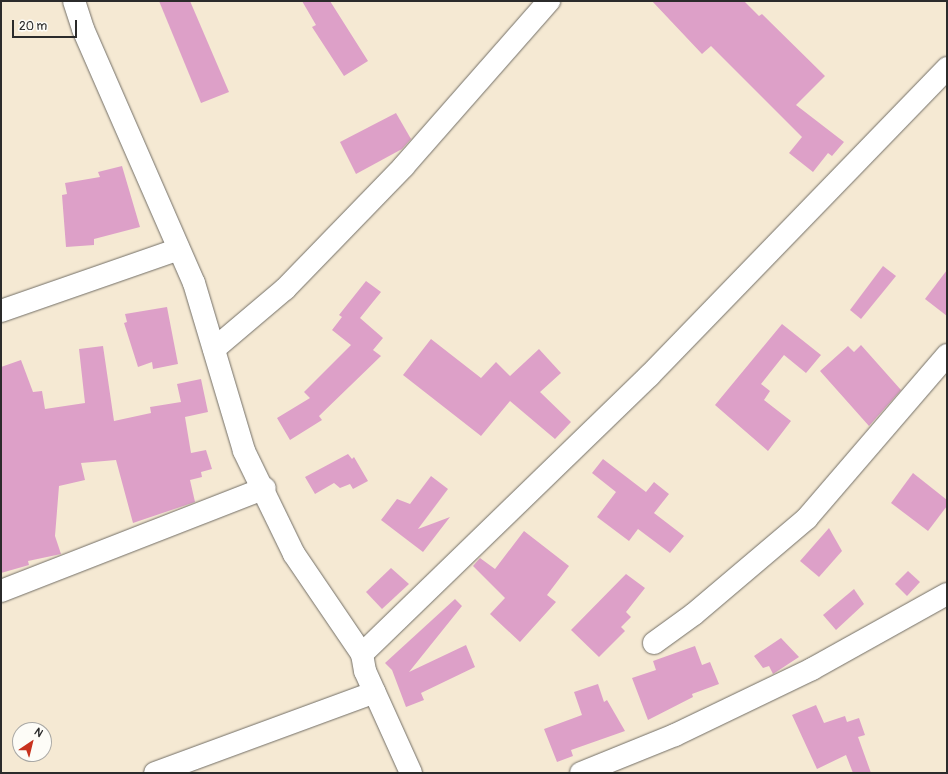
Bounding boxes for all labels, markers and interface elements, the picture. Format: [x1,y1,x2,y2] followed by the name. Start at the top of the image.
[14,12,79,38] scale bar
[19,19,47,34] text: 20 m
[12,722,52,762] north arrow
[32,725,45,740] text: N

